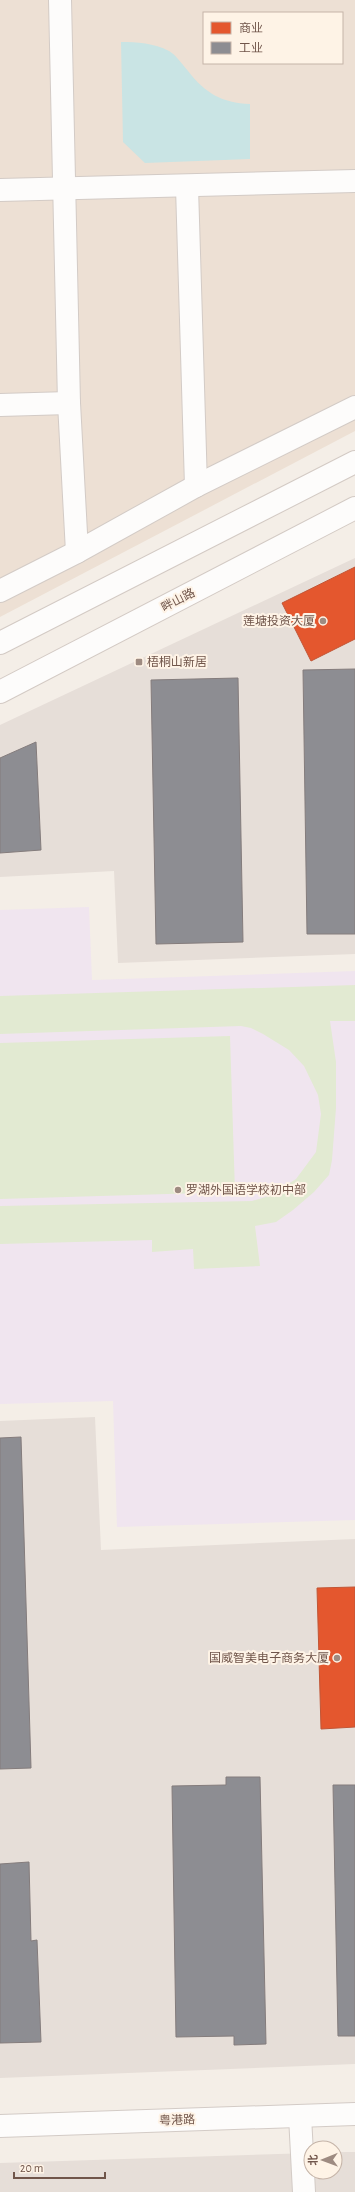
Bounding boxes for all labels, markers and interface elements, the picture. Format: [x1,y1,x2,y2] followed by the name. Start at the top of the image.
[203,12,343,64] legend
[239,21,263,34] text: 商业
[239,42,263,54] text: 工业
[159,586,197,614] street label: 畔山路
[243,614,315,627] place label: 莲塘投资大厦
[318,616,328,626] marker: 莲塘投资大厦
[147,655,207,668] place label: 梧桐山新居
[134,657,144,667] marker: 梧桐山新居
[186,1183,306,1196] place label: 罗湖外国语学校初中部
[173,1185,183,1195] marker: 罗湖外国语学校初中部
[209,1651,329,1664] place label: 国威智美电子商务大厦
[332,1653,342,1663] marker: 国威智美电子商务大厦
[159,2112,195,2127] street label: 粤港路
[303,2140,343,2180] north arrow
[14,2154,105,2180] scale bar
[308,2155,319,2166] text: 北
[20,2162,43,2174] text: 20 m

